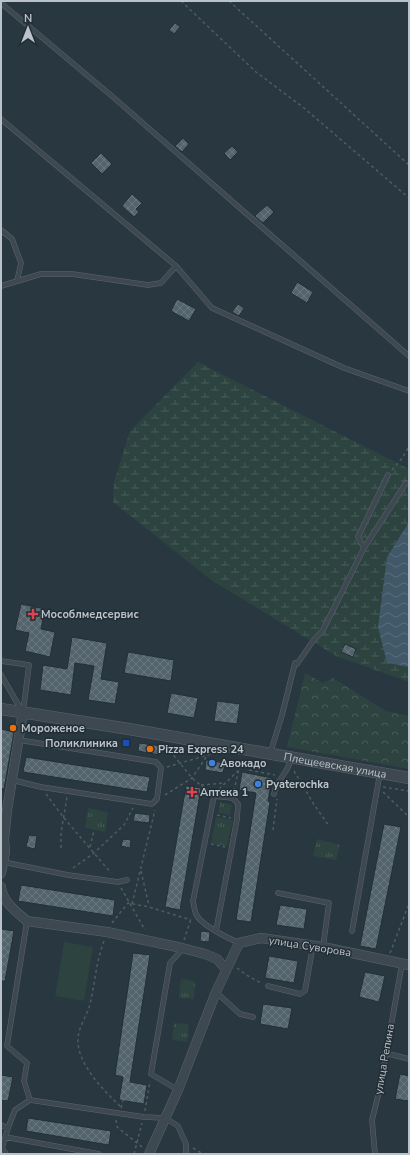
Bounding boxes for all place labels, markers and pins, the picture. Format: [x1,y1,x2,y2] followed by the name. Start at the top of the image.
[41,607,139,622] place label: Мособлмедсервис
[28,609,38,619] marker: Мособлмедсервис
[21,721,85,736] place label: Мороженое
[8,723,18,733] marker: Мороженое
[45,736,118,751] place label: Поликлиника
[121,738,131,748] marker: Поликлиника
[158,742,244,757] place label: Pizza Express 24
[145,744,155,754] marker: Pizza Express 24
[220,756,267,771] place label: Авокадо
[207,758,217,768] marker: Авокадо
[266,777,329,792] place label: Pyaterochka
[253,779,263,789] marker: Pyaterochka
[200,785,248,800] place label: Аптека 1
[187,787,197,797] marker: Аптека 1

